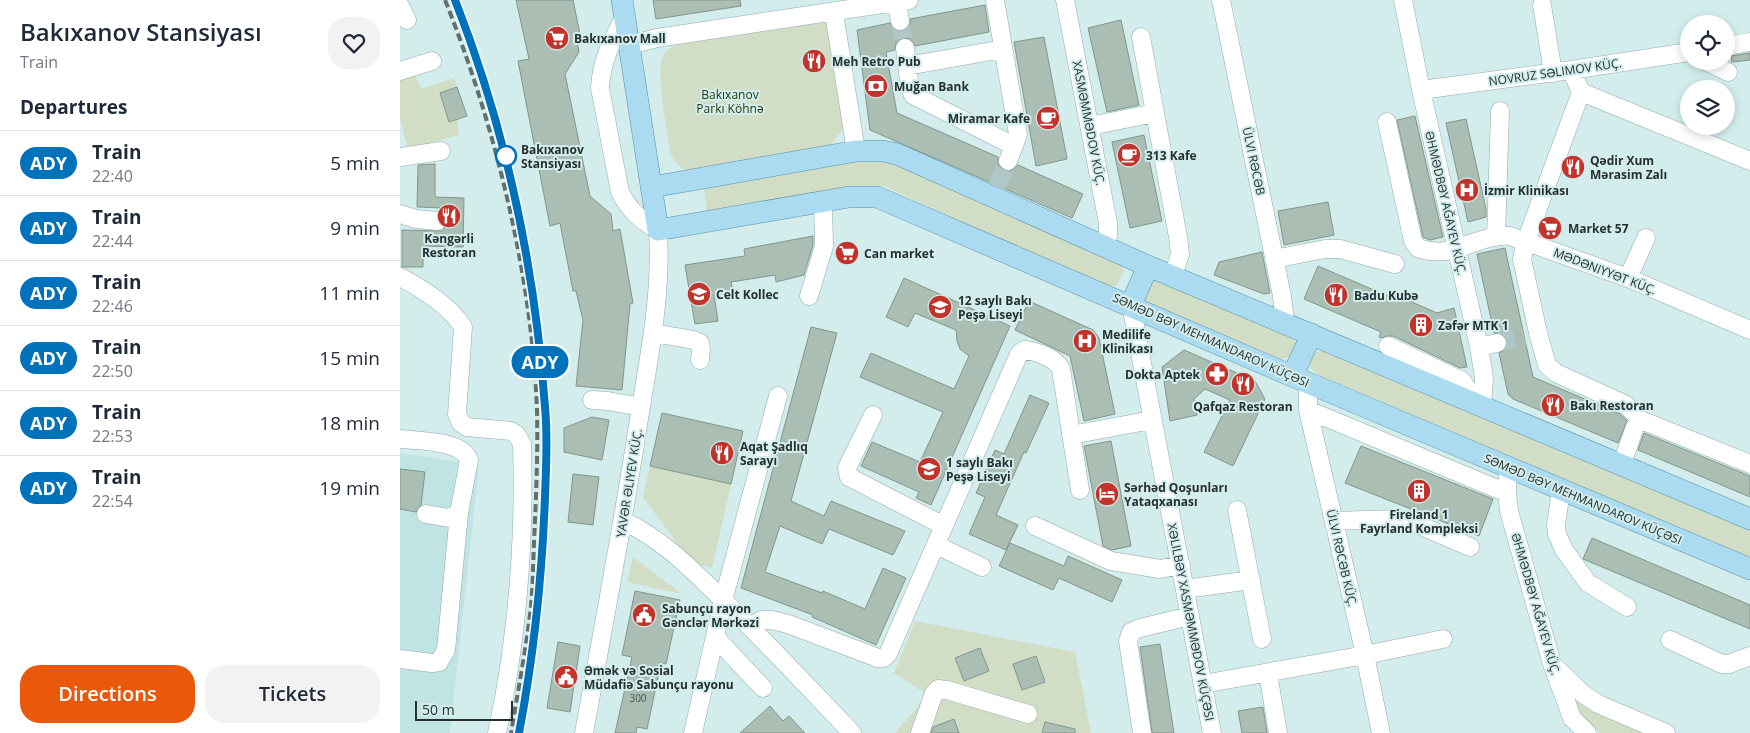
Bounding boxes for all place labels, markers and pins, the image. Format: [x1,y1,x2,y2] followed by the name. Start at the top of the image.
[544,25,570,51] supermarket icon: Bakıxanov Mall
[574,30,666,47] place label: Bakıxanov Mall
[801,48,827,74] restaurant icon: Meh Retro Pub
[832,53,921,70] place label: Meh Retro Pub
[863,73,889,99] bank icon: Muğan Bank
[894,78,969,95] place label: Muğan Bank
[1035,105,1061,131] cafe icon: Miramar Kafe
[948,110,1030,127] place label: Miramar Kafe
[521,141,584,172] place label: Bakıxanov Stansiyası
[1116,142,1142,168] cafe icon: 313 Kafe
[495,145,517,167] marker: Bakıxanov Stansiyası
[1146,147,1197,164] place label: 313 Kafe
[1590,152,1667,183] place label: Qədir Xum Mərasim Zalı
[1560,154,1586,180] restaurant icon: Qədir Xum Mərasim Zalı
[1454,177,1480,203] hospital icon: İzmir Klinikası
[1484,182,1569,199] place label: İzmir Klinikası
[436,203,462,229] restaurant icon: Kəngərli Restoran
[1537,215,1563,241] supermarket icon: Market 57
[1568,220,1629,237] place label: Market 57
[422,230,476,261] place label: Kəngərli Restoran
[834,240,860,266] supermarket icon: Can market
[864,245,934,262] place label: Can market
[686,281,712,307] school or university icon: Celt Kollec
[1323,282,1349,308] restaurant icon: Badu Kubə
[716,286,779,303] place label: Celt Kollec
[1354,287,1418,304] place label: Badu Kubə
[958,292,1032,323] place label: 12 saylı Bakı Peşə Liseyi
[927,294,953,320] school or university icon: 12 saylı Bakı Peşə Liseyi
[1408,312,1434,338] building icon: Zəfər MTK 1
[1438,317,1509,334] place label: Zəfər MTK 1
[1102,326,1153,357] place label: Medilife Klinikası
[1072,328,1098,354] hospital icon: Medilife Klinikası
[1204,361,1230,387] pharmacy icon: Dokta Aptek
[1125,366,1201,383] place label: Dokta Aptek
[1230,371,1256,397] restaurant icon: Qafqaz Restoran
[1540,392,1566,418] restaurant icon: Bakı Restoran
[1570,397,1654,414] place label: Bakı Restoran
[1193,398,1293,415] place label: Qafqaz Restoran
[740,438,808,469] place label: Aqat Şadlıq Sarayı
[709,440,735,466] restaurant icon: Aqat Şadlıq Sarayı
[946,454,1013,485] place label: 1 saylı Bakı Peşə Liseyi
[916,456,942,482] school or university icon: 1 saylı Bakı Peşə Liseyi
[1406,478,1432,504] building icon: Fireland 1 Fayrland Kompleksi
[1124,479,1228,510] place label: Sərhəd Qoşunları Yataqxanası
[1094,481,1120,507] hotel icon: Sərhəd Qoşunları Yataqxanası
[1360,506,1478,537] place label: Fireland 1 Fayrland Kompleksi
[662,600,759,631] place label: Sabunçu rayon Gənclər Mərkəzi
[631,602,657,628] public building icon: Sabunçu rayon Gənclər Mərkəzi
[584,662,734,693] place label: Əmək və Sosial Müdafiə Sabunçu rayonu
[553,664,579,690] public building icon: Əmək və Sosial Müdafiə Sabunçu rayonu

